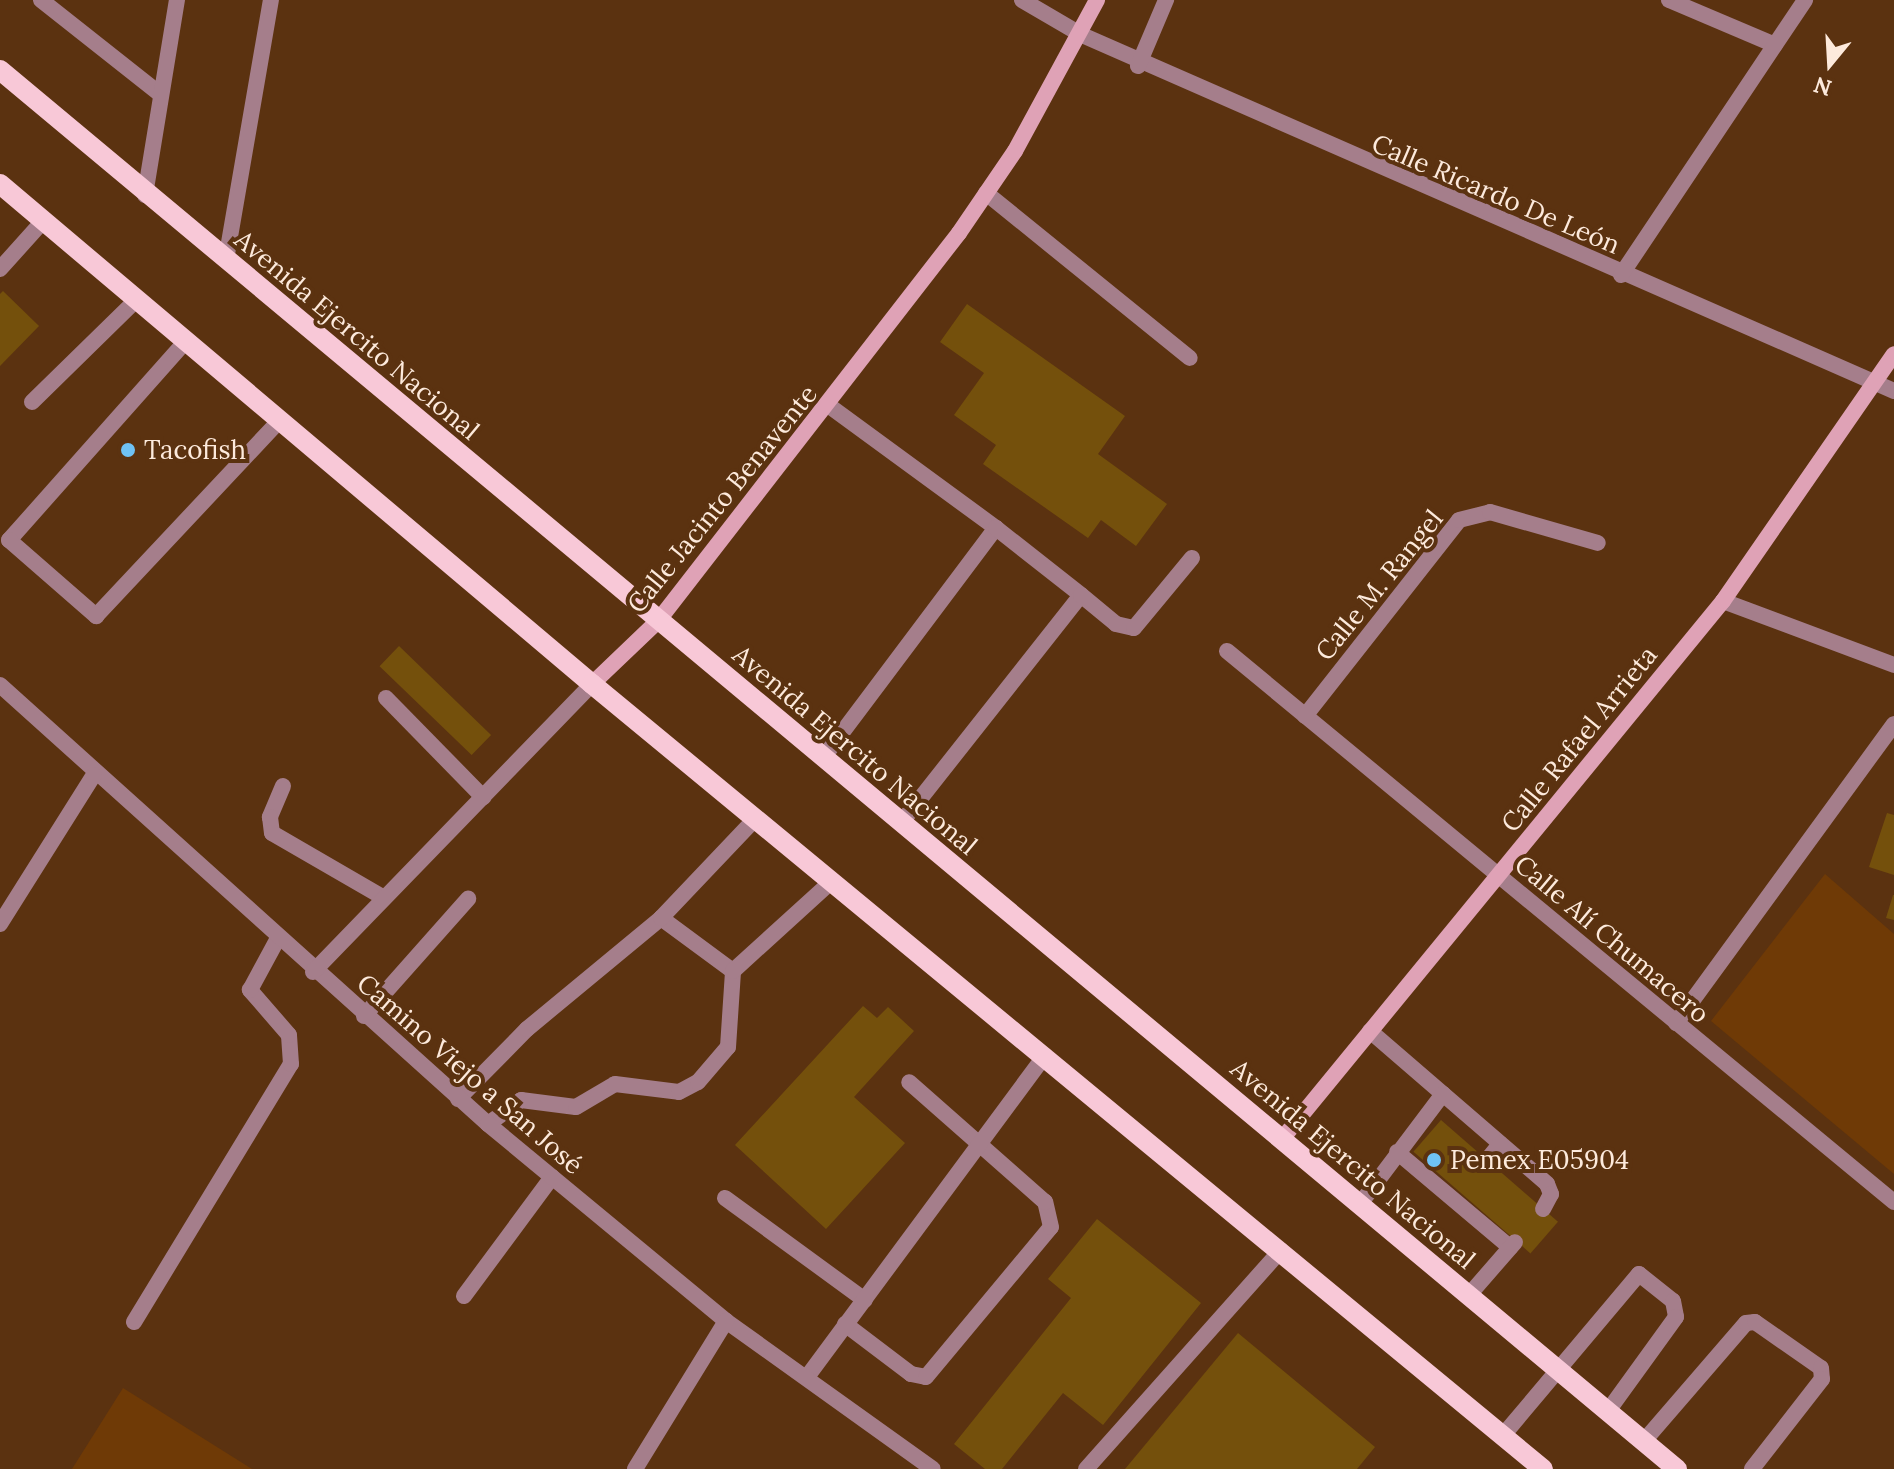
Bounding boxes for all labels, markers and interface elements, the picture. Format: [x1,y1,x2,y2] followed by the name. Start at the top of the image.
[1790,24,1870,104] north arrow
[1810,71,1835,103] text: N
[1367,128,1625,260] street label: Calle Ricardo De León
[229,224,485,446] street label: Avenida Ejercito Nacional
[620,379,824,619] street label: Calle Jacinto Benavente
[144,434,246,466] place label: Tacofish
[119,441,137,459] marker: Tacofish
[1309,503,1449,667] street label: Calle M. Rangel
[727,639,983,861] street label: Avenida Ejercito Nacional
[1494,640,1664,838] street label: Calle Rafael Arrieta
[1508,849,1716,1029] street label: Calle Alí Chumacero
[351,968,589,1180] street label: Camino Viejo a San José
[1225,1053,1481,1275] street label: Avenida Ejercito Nacional
[1450,1144,1629,1176] place label: Pemex E05904
[1425,1151,1443,1169] marker: Pemex E05904

